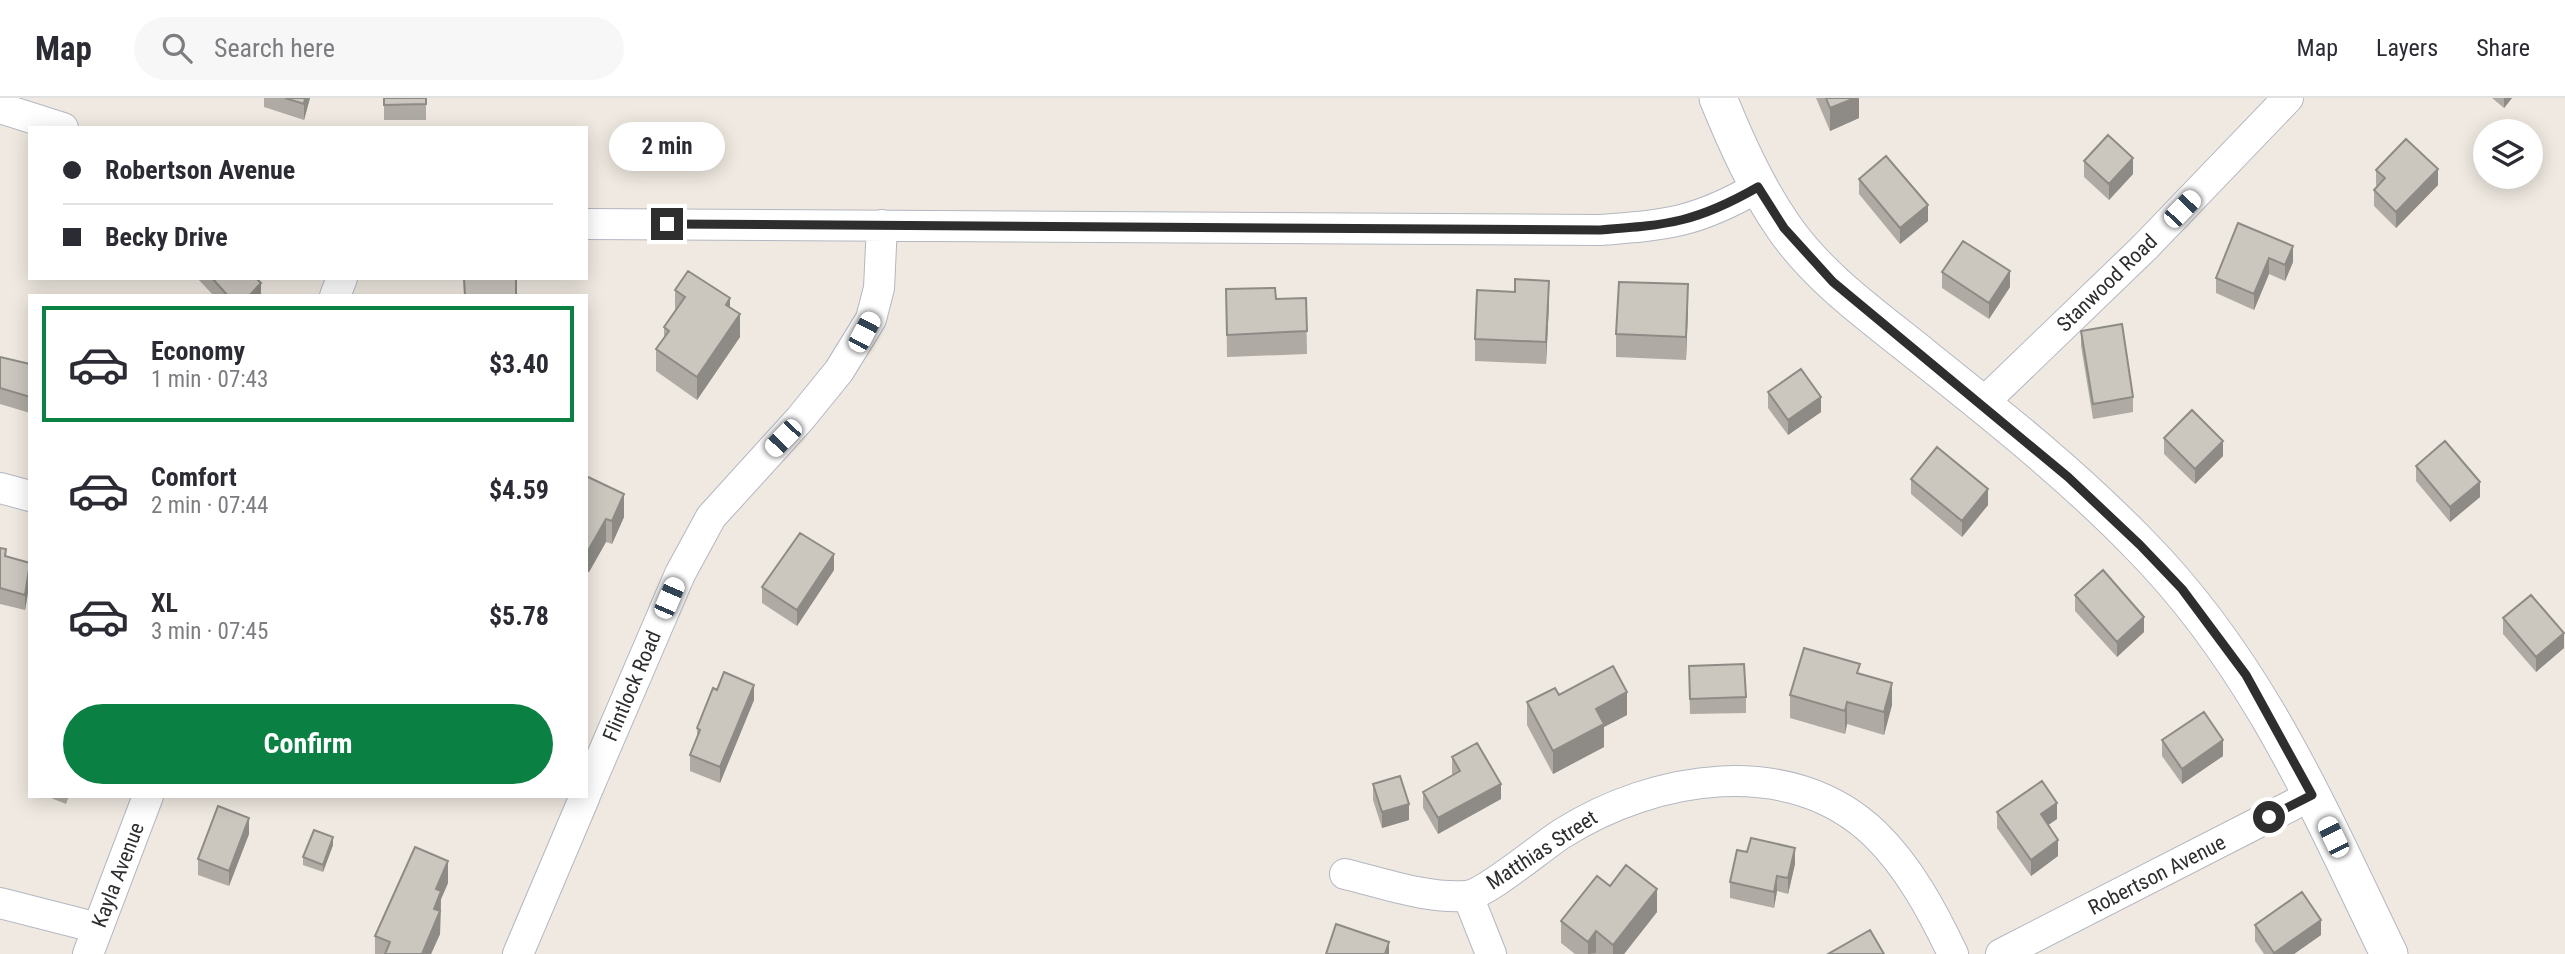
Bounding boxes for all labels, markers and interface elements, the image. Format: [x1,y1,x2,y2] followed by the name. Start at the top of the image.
[134,17,624,80] search box
[35,29,92,68] text: Map
[158,29,196,67] icon: search
[214,33,335,63] text: Search here
[2297,34,2338,62] text: Map
[2376,34,2438,62] text: Layers
[2476,34,2530,62] text: Share
[2473,119,2543,189] map controls
[2473,119,2543,189] button: layers
[609,122,725,172] callout: 2 min
[641,133,693,160] text: 2 min
[105,155,295,185] text: Robertson Avenue
[2160,187,2205,231] car
[651,208,683,240] route end
[105,222,228,252] text: Becky Drive
[2052,229,2162,337] street label: Stanwood Road
[845,309,884,355] car
[67,333,130,396] icon: car
[151,336,245,366] text: Economy
[489,349,549,379] text: $3.40
[151,366,268,393] text: 1 min · 07:43
[761,416,806,460] car
[67,459,130,522] icon: car
[151,462,237,492] text: Comfort
[489,475,549,505] text: $4.59
[151,492,268,519] text: 2 min · 07:44
[652,575,687,621] car
[67,585,130,648] icon: car
[151,588,178,618] text: XL
[489,601,549,631] text: $5.78
[151,618,268,645] text: 3 min · 07:45
[598,627,666,745] street label: Flintlock Road
[63,704,553,784] button: Confirm
[2253,801,2285,833] route start
[1482,805,1602,895] street label: Matthias Street
[2315,814,2352,860] car
[87,819,149,931] street label: Kayla Avenue
[2084,830,2230,920] street label: Robertson Avenue

